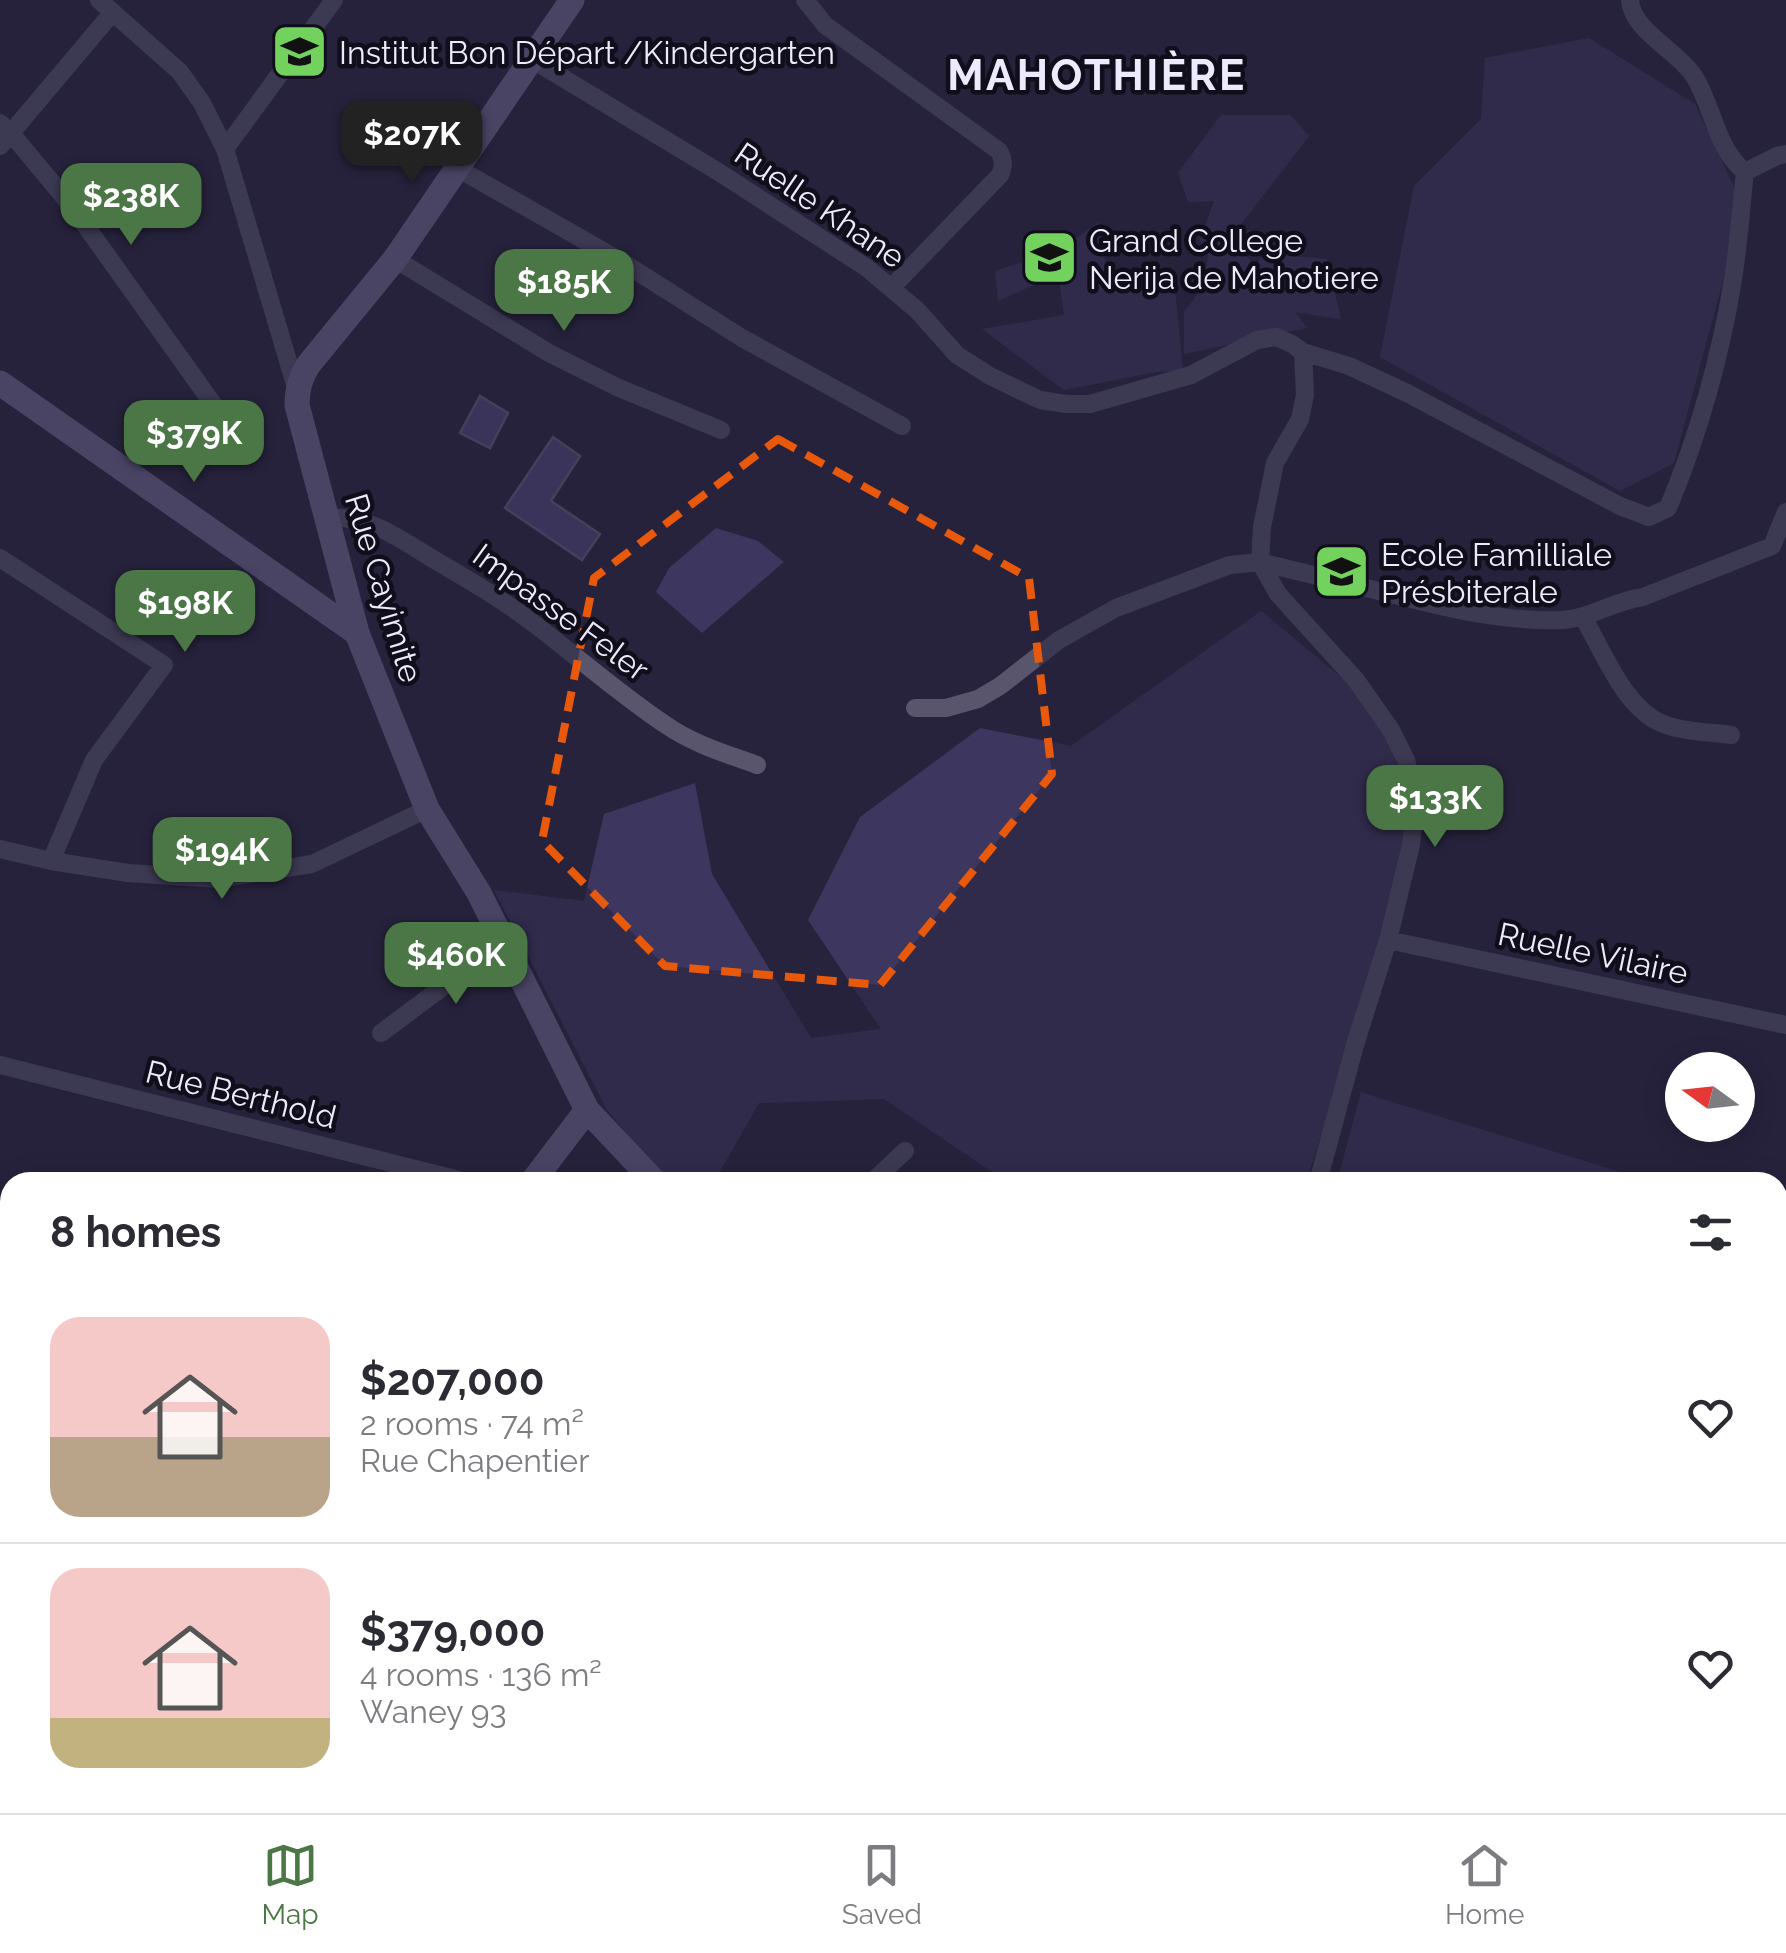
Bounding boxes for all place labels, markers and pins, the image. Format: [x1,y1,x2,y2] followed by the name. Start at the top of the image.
[270,22,330,82] school or university icon: Institut Bon Départ /Kindergarten
[339,34,835,71] place label: Institut Bon Départ /Kindergarten
[342,101,482,186] pin: $207K
[61,163,201,248] pin: $238K
[1089,222,1379,296] place label: Grand College Nerija de Mahotiere
[1020,228,1080,288] school or university icon: Grand College Nerija de Mahotiere
[494,249,634,334] pin: $185K
[124,400,264,485] pin: $379K
[1381,536,1612,610] place label: Ecole Familliale Présbiterale
[1312,542,1372,602] school or university icon: Ecole Familliale Présbiterale
[115,570,255,655] pin: $198K
[1365,765,1505,850] pin: $133K
[152,817,292,902] pin: $194K
[386,922,526,1007] pin: $460K

